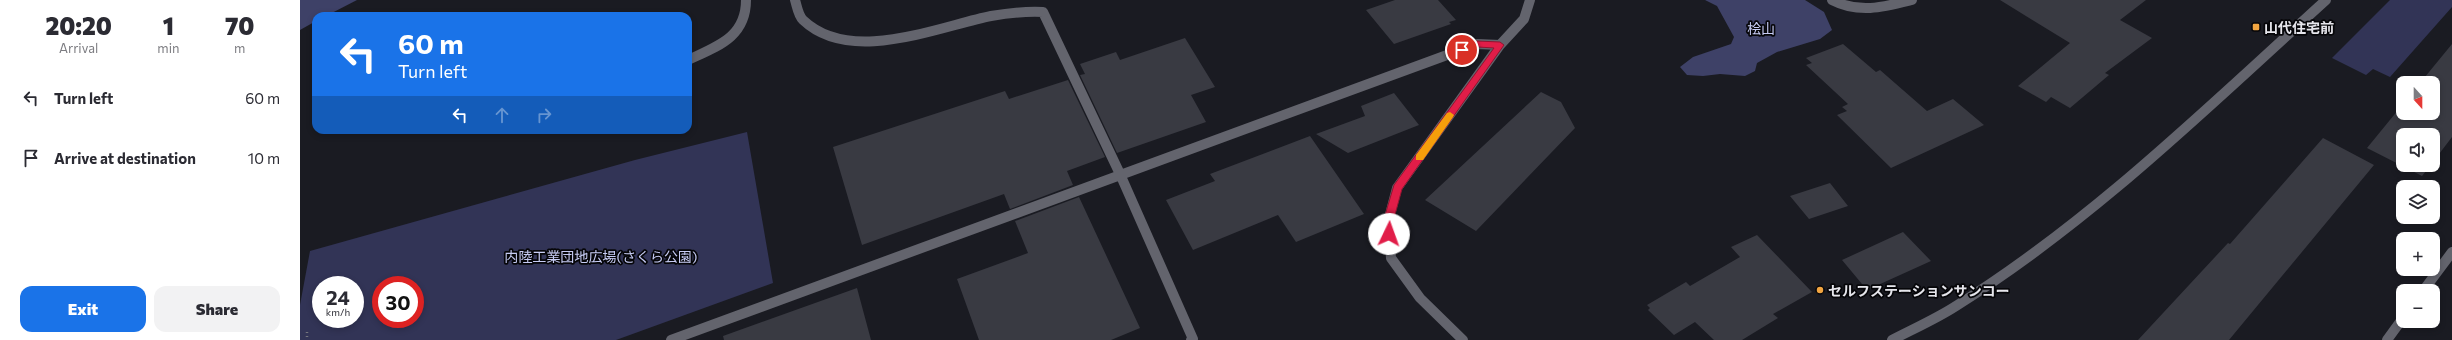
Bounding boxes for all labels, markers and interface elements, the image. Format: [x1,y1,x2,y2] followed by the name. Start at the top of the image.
[46,11,112,40] text: 20:20
[163,11,174,40] text: 1
[225,11,254,40] text: 70
[2264,19,2334,36] place label: 山代住宅前
[1747,20,1775,37] park label: 桧山
[2251,22,2261,32] marker: 山代住宅前
[398,26,464,60] text: 60 m
[332,28,384,80] icon: left
[1445,33,1479,67] pin
[1451,39,1473,61] icon: arrive
[59,40,98,56] text: Arrival
[157,40,179,56] text: min
[234,40,245,56] text: m
[398,60,467,82] text: Turn left
[2396,76,2440,120] north arrow
[2396,76,2440,328] map controls
[20,87,42,109] icon: left
[54,89,113,107] text: Turn left
[245,89,280,107] text: 60 m
[449,104,471,126] icon: left
[491,104,513,126] icon: ahead
[533,104,555,126] icon: right
[2396,128,2440,172] button: sound
[20,147,42,169] icon: arrive
[54,149,196,167] text: Arrive at destination
[248,149,280,167] text: 10 m
[2396,180,2440,224] button: layers
[1368,213,1410,255] position arrow
[2396,232,2440,276] button: +
[505,248,697,265] park label: 内陸工業団地広場(さくら公園)
[372,276,424,328] speed limit sign: 30
[1828,282,2010,299] place label: セルフステーションサンコー
[2396,284,2440,328] button: −
[326,285,350,309] text: 24
[1815,285,1825,295] marker: セルフステーションサンコー
[20,286,146,332] button: Exit
[154,286,280,332] button: Share
[326,306,350,318] text: km/h

